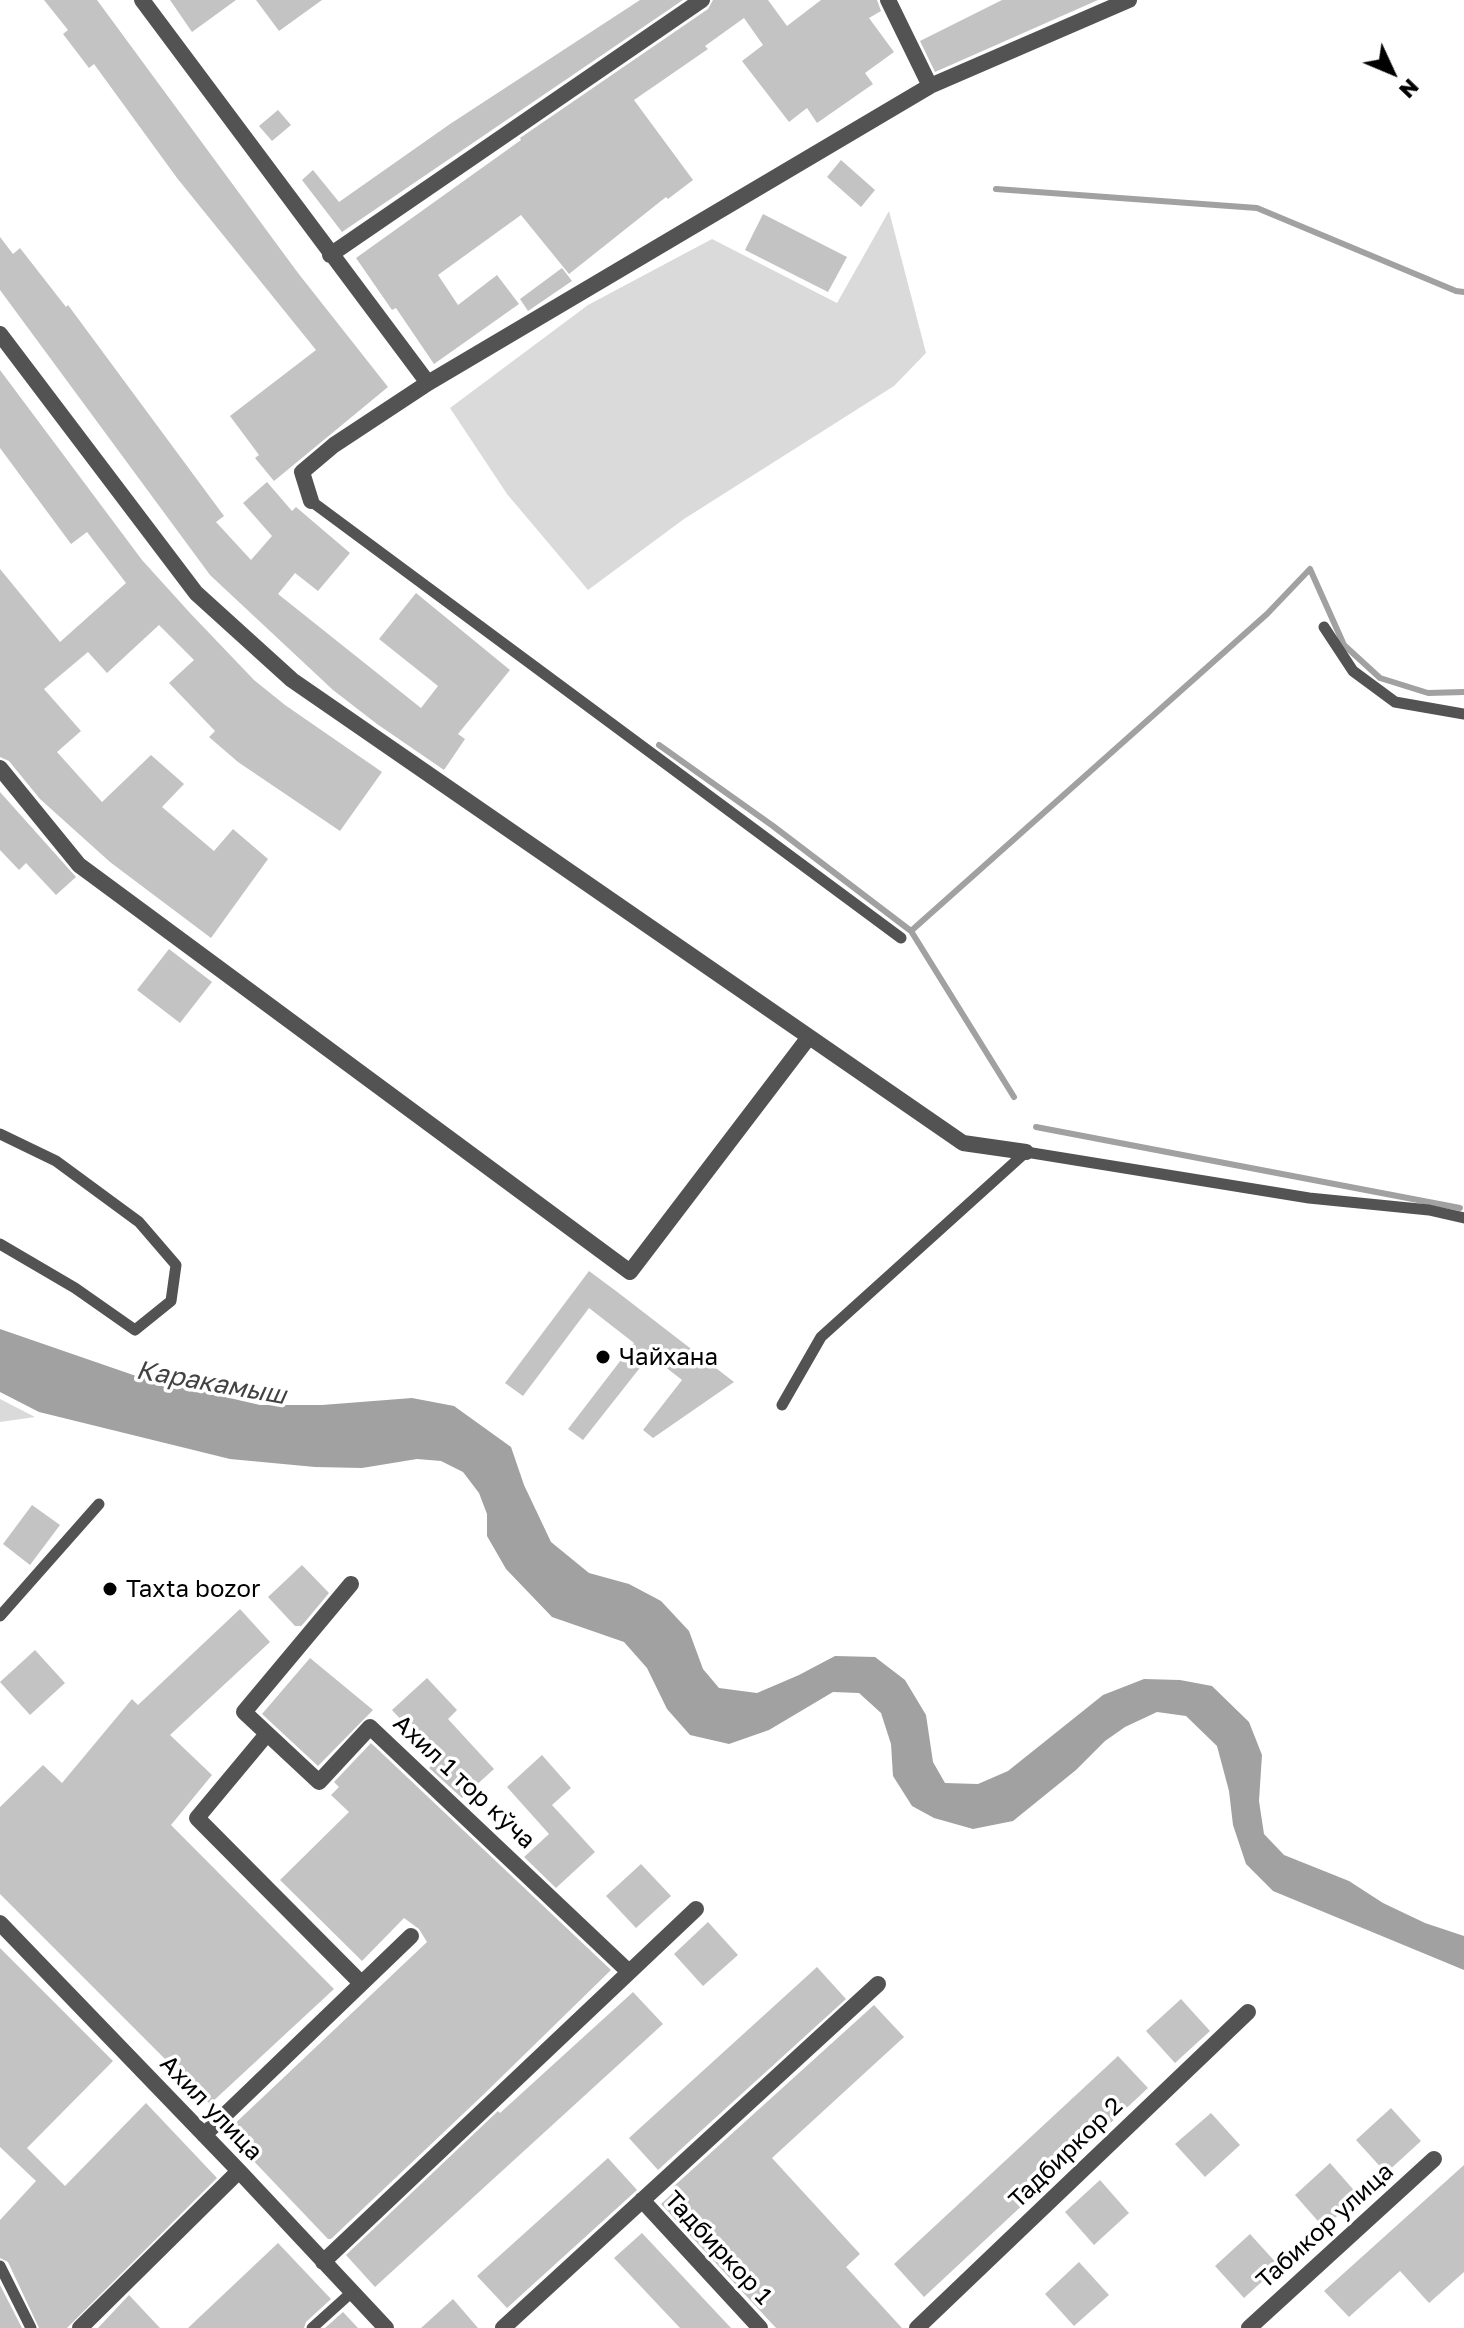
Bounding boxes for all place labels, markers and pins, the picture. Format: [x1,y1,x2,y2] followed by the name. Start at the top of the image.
[619,1343,718,1371] place label: Чайхана
[594,1348,612,1366] marker: Чайхана
[126,1575,260,1603] place label: Taxta bozor
[101,1580,119,1598] marker: Taxta bozor

